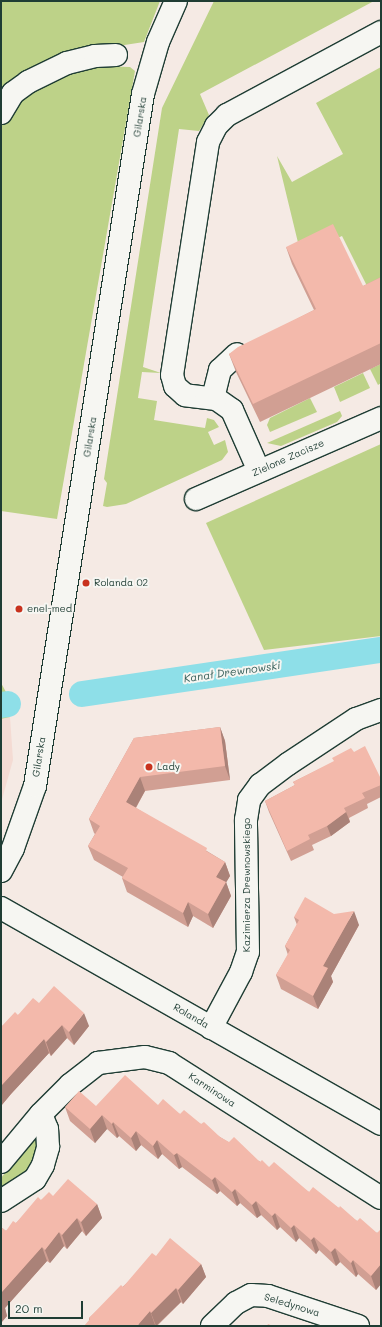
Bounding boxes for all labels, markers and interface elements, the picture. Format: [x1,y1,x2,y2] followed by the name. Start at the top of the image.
[131,96,149,138] street label: Gilarska
[81,416,99,458] street label: Gilarska
[250,437,326,479] street label: Zielone Zacisze
[94,577,148,589] place label: Rolanda 02
[81,578,91,588] marker: Rolanda 02
[27,603,72,615] place label: enel-med
[14,604,24,614] marker: enel-med
[183,659,281,685] water label: Kanał Drewnowski
[30,736,48,778] street label: Gilarska
[157,761,180,773] place label: Lady
[144,762,154,772] marker: Lady
[241,818,253,952] street label: Kazimierza Drewnowskiego
[171,1001,211,1031] street label: Rolanda
[186,1070,238,1110] street label: Karminowa
[263,1291,321,1319] street label: Seledynowa
[10,1293,85,1319] scale bar
[15,1300,43,1316] text: 20 m

